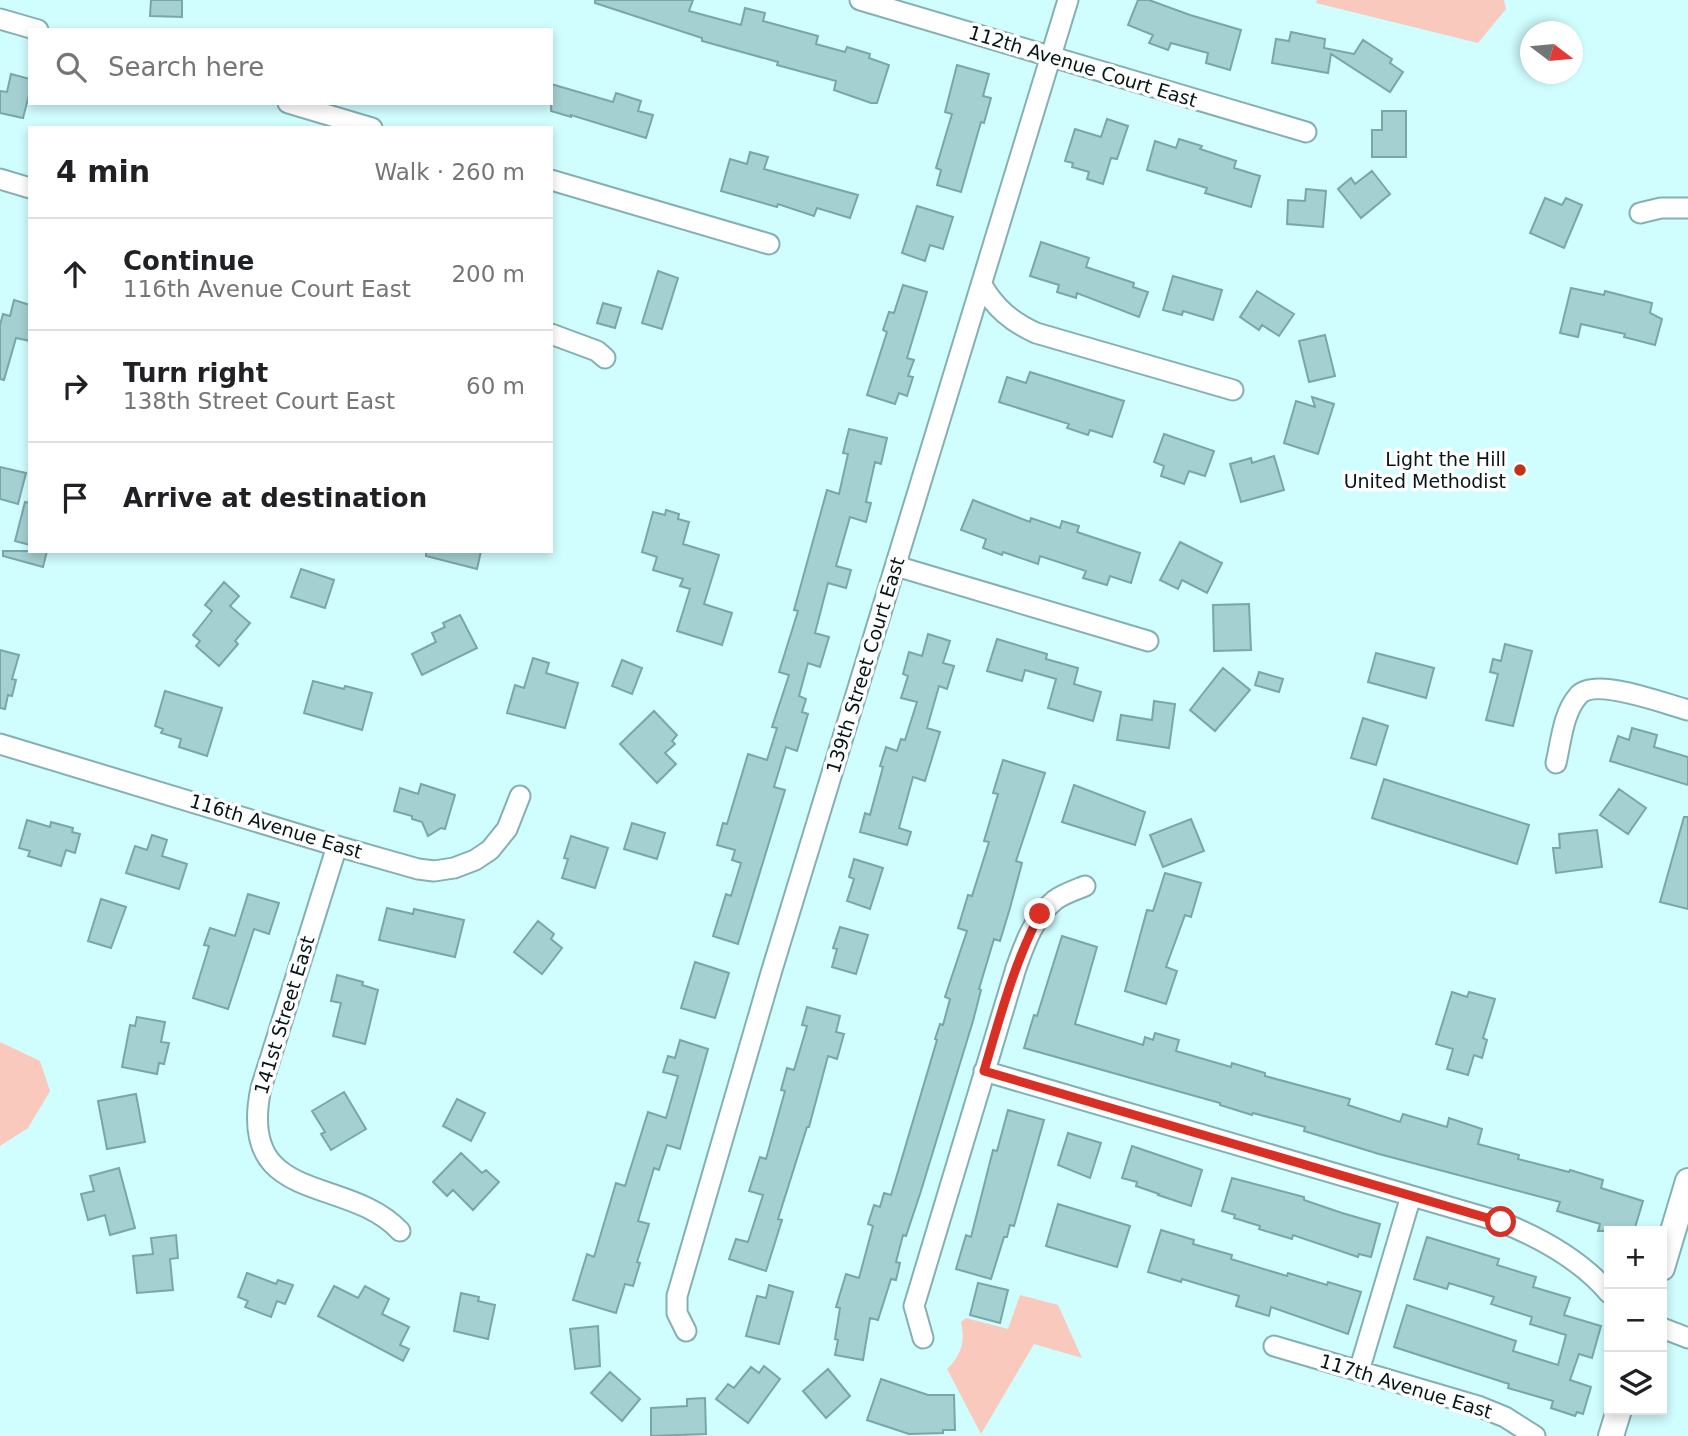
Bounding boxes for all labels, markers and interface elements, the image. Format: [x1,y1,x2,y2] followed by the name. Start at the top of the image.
[966,21,1200,111] street label: 112th Avenue Court East
[1520,21,1583,84] north arrow
[28,28,553,105] search box
[52,48,90,86] icon: search
[108,52,264,82] text: Search here
[56,154,150,189] text: 4 min
[374,159,525,185] text: Walk · 260 m
[123,246,254,276] text: Continue
[56,255,94,293] icon: ahead
[451,261,525,287] text: 200 m
[123,276,411,302] text: 116th Avenue Court East
[123,358,268,388] text: Turn right
[56,367,94,405] icon: right
[466,373,525,399] text: 60 m
[123,388,395,414] text: 138th Street Court East
[1344,448,1506,492] place label: Light the Hill United Methodist
[1512,462,1528,478] marker: Light the Hill United Methodist
[56,479,94,517] icon: arrive
[123,483,427,513] text: Arrive at destination
[822,554,908,776] street label: 139th Street Court East
[187,789,365,863] street label: 116th Avenue East
[1024,898,1055,929] route end
[249,933,319,1097] street label: 141st Street East
[1485,1206,1516,1237] route start
[1604,1226,1667,1415] map controls
[1604,1226,1667,1289] button: +
[1604,1289,1667,1352] button: −
[1317,1349,1495,1423] street label: 117th Avenue East
[1604,1352,1667,1415] button: layers

